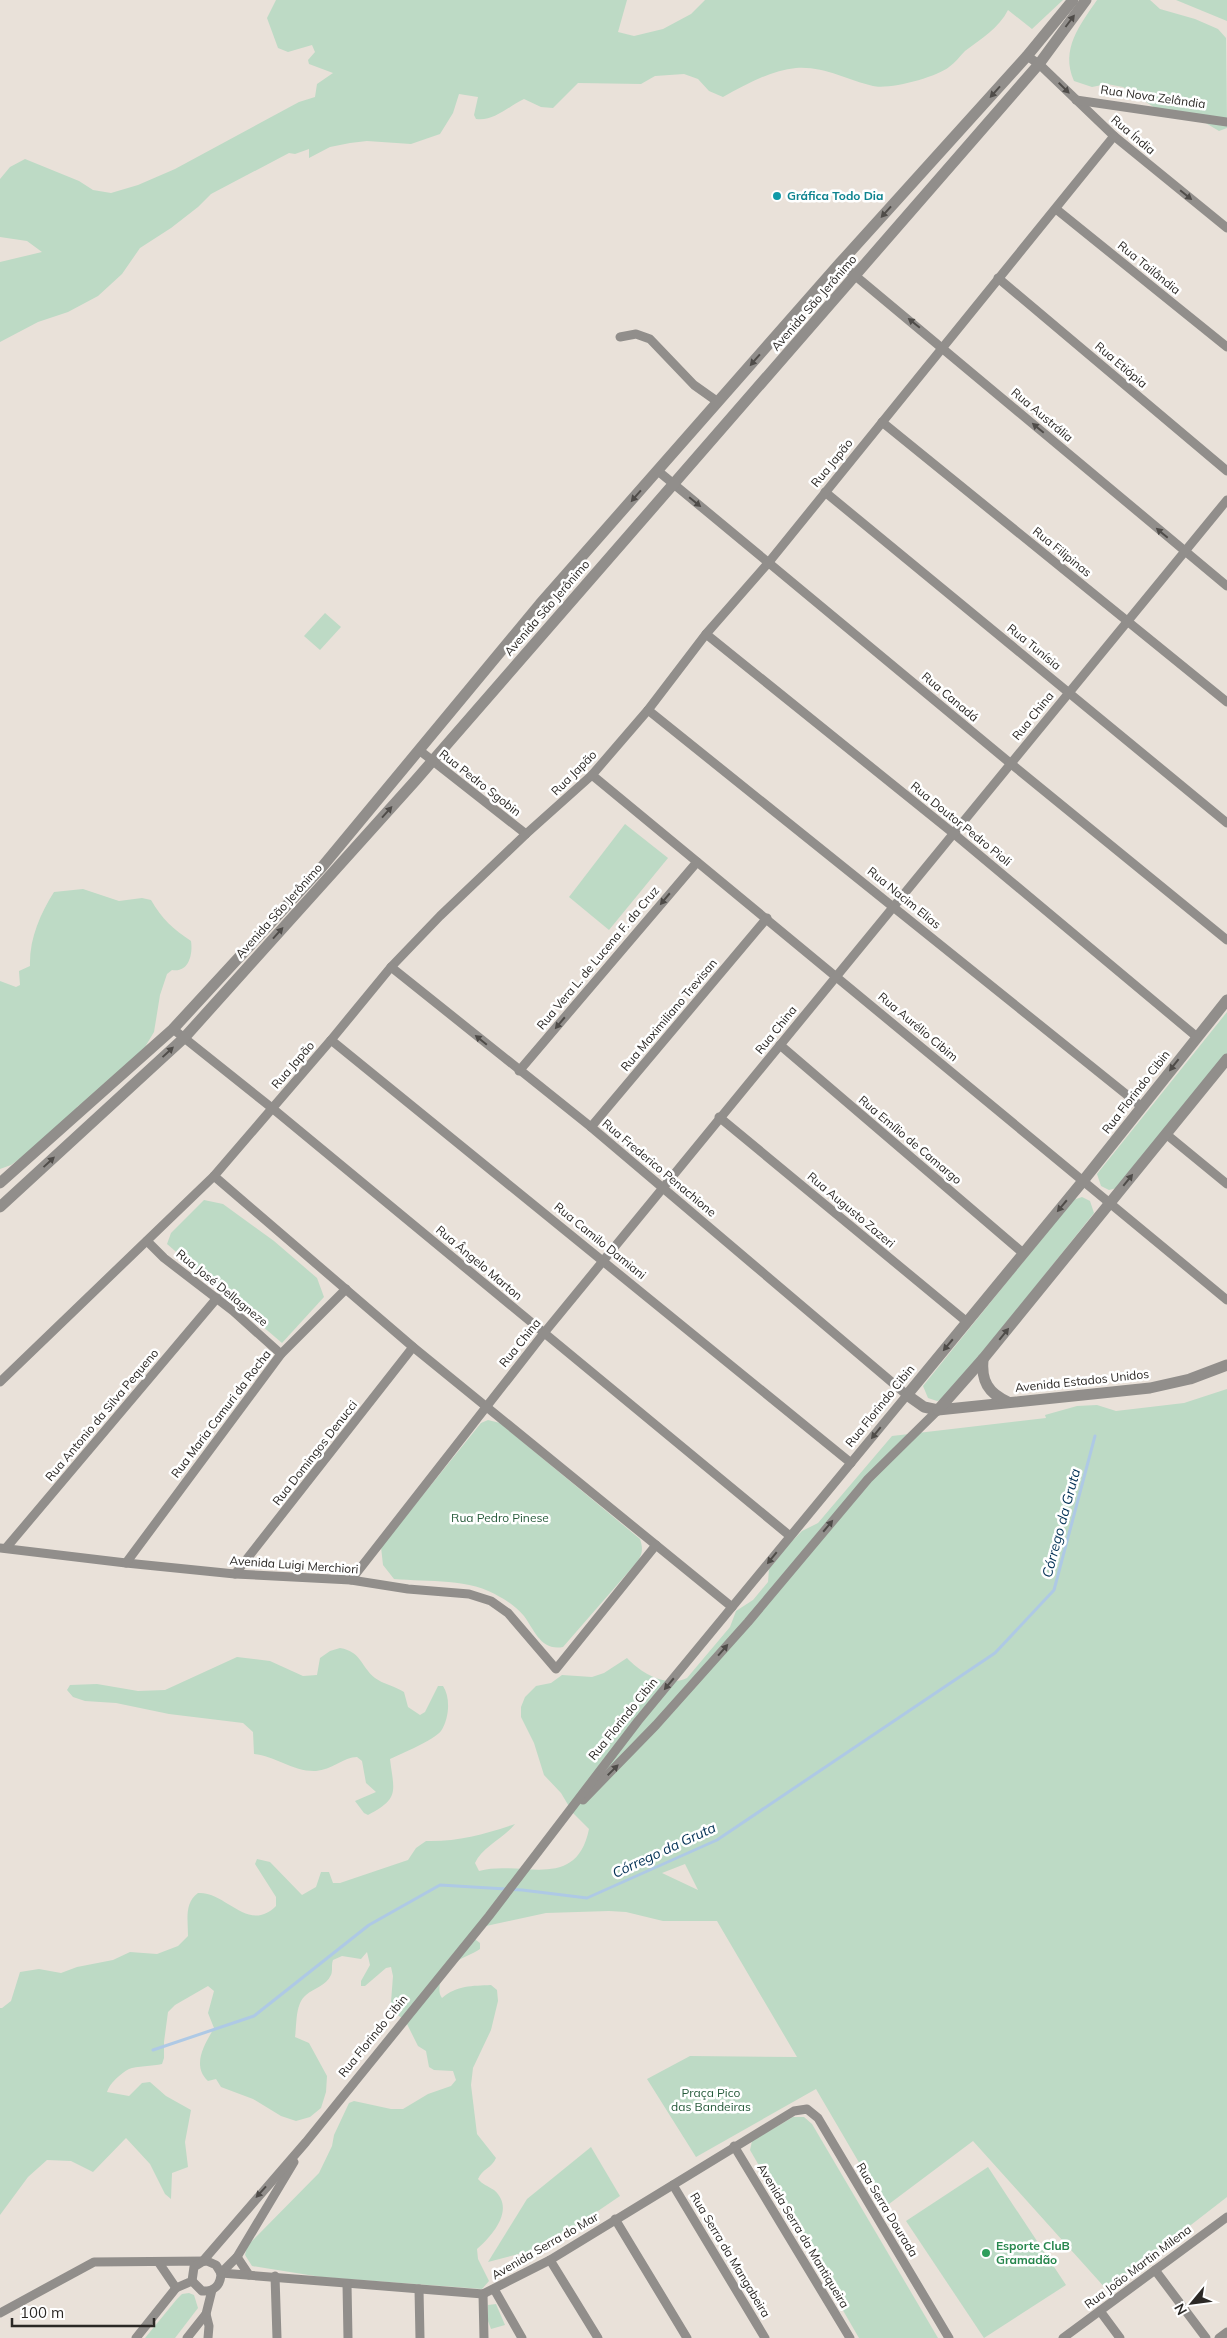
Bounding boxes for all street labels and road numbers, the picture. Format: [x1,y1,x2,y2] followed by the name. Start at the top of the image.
[1100,82,1206,111] street label: Rua Nova Zelândia
[1108,112,1158,157] street label: Rua Índia
[1115,238,1184,297] street label: Rua Tailândia
[768,251,859,354] street label: Avenida São Jerônimo
[1092,338,1151,391] street label: Rua Etiópia
[1008,384,1076,445] street label: Rua Austrália
[808,435,856,490] street label: Rua Japão
[1030,523,1095,580] street label: Rua Filipinas
[501,556,592,659] street label: Avenida São Jerônimo
[1004,620,1064,673] street label: Rua Tunísia
[919,669,982,725] street label: Rua Canadá
[1009,688,1057,743] street label: Rua China
[436,746,524,819] street label: Rua Pedro Sgobin
[548,747,600,798] street label: Rua Japão
[908,778,1015,869] street label: Rua Doutor Pedro Pioli
[232,860,325,961] street label: Avenida São Jerônimo
[865,863,944,932] street label: Rua Nacim Elias
[533,883,662,1032] street label: Rua Vera L. de Lucena F. da Cruz
[617,955,720,1074] street label: Rua Maximiliano Trevisan
[875,989,961,1064] street label: Rua Aurélio Cibim
[752,1002,800,1057] street label: Rua China
[268,1038,317,1091] street label: Rua Japão
[1098,1047,1173,1136] street label: Rua Florindo Cibin
[856,1092,965,1187] street label: Rua Emílio de Camargo
[599,1116,719,1220] street label: Rua Frederico Penachione
[805,1169,898,1251] street label: Rua Augusto Zazeri
[551,1199,649,1282] street label: Rua Camilo Damiani
[433,1222,526,1303] street label: Rua Ângelo Marton
[173,1246,271,1329] street label: Rua José Dellagneze
[496,1315,544,1370] street label: Rua China
[42,1345,162,1484] street label: Rua Antonio da Silva Pequeno
[168,1347,274,1481] street label: Rua Maria Camuri da Rocha
[842,1361,917,1450] street label: Rua Florindo Cibin
[1014,1366,1150,1395] street label: Avenida Estados Unidos
[269,1397,360,1508] street label: Rua Domingos Denucci
[229,1553,359,1576] street label: Avenida Luigi Merchiori
[585,1674,660,1763] street label: Rua Florindo Cibin
[335,1991,410,2080] street label: Rua Florindo Cibin
[853,2160,921,2260] street label: Rua Serra Dourada
[754,2161,853,2311] street label: Avenida Serra da Mantiqueira
[687,2190,774,2320] street label: Rua Serra da Mangabeira
[489,2209,601,2282] street label: Avenida Serra do Mar
[1081,2222,1194,2312] street label: Rua João Martin Milena

